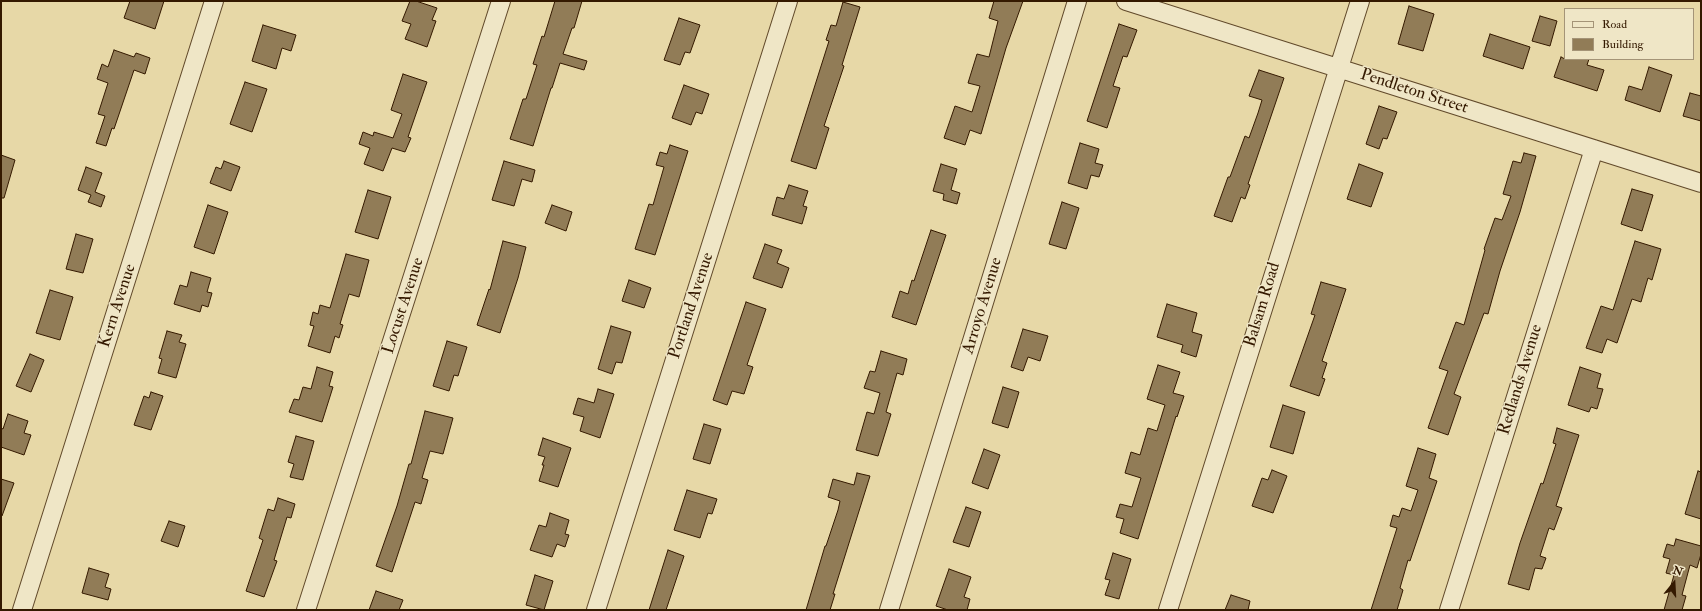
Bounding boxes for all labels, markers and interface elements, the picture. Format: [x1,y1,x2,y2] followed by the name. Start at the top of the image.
[1564,8,1694,60] legend
[1602,17,1627,32] text: Road
[1602,37,1643,52] text: Building
[1358,65,1470,119] street label: Pendleton Street
[665,250,719,362] street label: Portland Avenue
[379,255,429,357] street label: Locust Avenue
[959,255,1007,357] street label: Arroyo Avenue
[1240,260,1286,350] street label: Balsam Road
[95,262,141,350] street label: Kern Avenue
[1494,322,1548,438] street label: Redlands Avenue
[1654,563,1694,603] north arrow
[1671,563,1685,579] text: N

